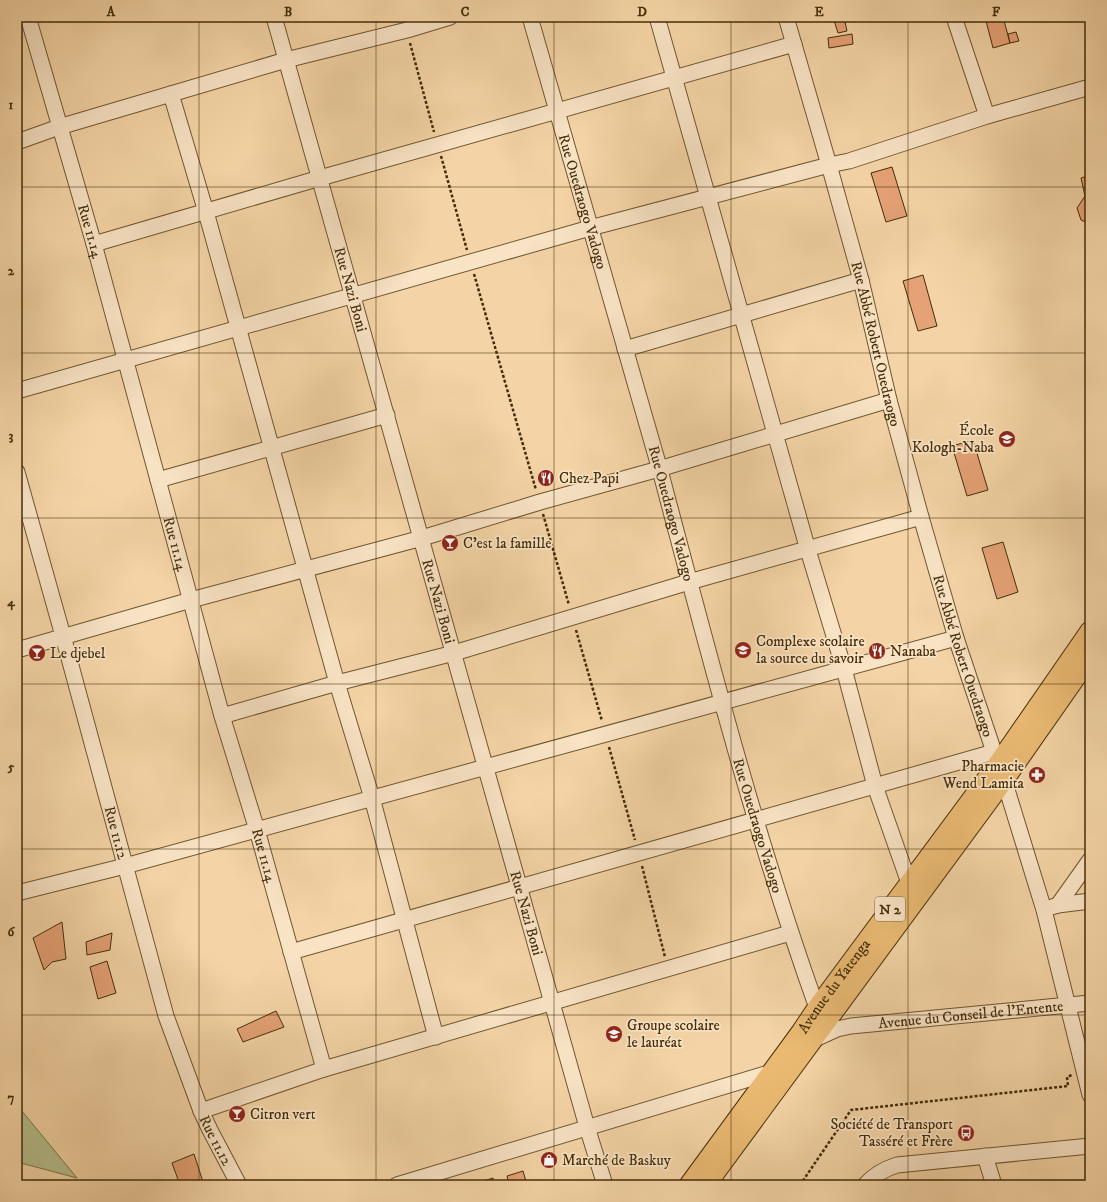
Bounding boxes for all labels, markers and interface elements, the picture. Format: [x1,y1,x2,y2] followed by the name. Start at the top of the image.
[106,4,116,20] text: A
[284,4,292,20] text: B
[461,4,470,20] text: C
[637,4,647,20] text: D
[814,4,824,20] text: E
[992,4,1001,20] text: F
[9,97,14,113] text: 1
[554,132,611,271] street label: Rue Ouedraogo Vadogo
[73,202,107,261] street label: Rue 11.14
[329,245,371,334] street label: Rue Nazi Boni
[846,259,905,429] street label: Rue Abbé Robert Ouedraogo
[8,263,15,279] text: 2
[912,421,995,457] place label: École Kologh-Naba
[9,428,14,444] text: 3
[997,429,1017,449] school or university icon: École Kologh-Naba
[644,443,698,583] street label: Rue Ouedraogo Vadogo
[536,468,556,488] restaurant icon: Chez Papi
[559,469,619,488] place label: Chez Papi
[158,515,191,573] street label: Rue 11.14
[440,533,460,553] bar icon: C'est la famille
[463,534,551,553] place label: C'est la famille
[417,557,459,646] street label: Rue Nazi Boni
[928,572,997,740] street label: Rue Abbé Robert Ouedraogo
[6,594,15,611] text: 4
[756,632,865,668] place label: Complexe scolaire la source du savoir
[733,640,753,660] school or university icon: Complexe scolaire la source du savoir
[867,641,887,661] restaurant icon: Nanaba
[890,642,937,661] place label: Nanaba
[27,643,47,663] bar icon: Le djebel
[50,644,106,663] place label: Le djebel
[728,756,787,895] street label: Rue Ouedraogo Vadogo
[942,757,1025,793] place label: Pharmacie Wend Lamita
[7,759,15,775] text: 5
[1027,765,1047,785] pharmacy icon: Pharmacie Wend Lamita
[100,804,132,862] street label: Rue 11.12
[247,826,280,885] street label: Rue 11.14
[505,869,547,958] street label: Rue Nazi Boni
[875,897,905,921] road number: N 2
[8,924,16,940] text: 6
[794,935,875,1037] street label: Avenue du Yatenga
[877,997,1064,1033] street label: Avenue du Conseil de l'Entente
[627,1016,720,1052] place label: Groupe scolaire le lauréat
[604,1024,624,1044] school or university icon: Groupe scolaire le lauréat
[8,1090,15,1106] text: 7
[227,1104,247,1124] bar icon: Citron vert
[250,1105,316,1124] place label: Citron vert
[194,1112,236,1170] street label: Rue 11.12
[830,1115,953,1151] place label: Société de Transport Tasséré et Frère
[956,1123,976,1143] bus stop icon: Société de Transport Tasséré et Frère
[539,1150,559,1170] shop icon: Marché de Baskuy
[562,1151,672,1170] place label: Marché de Baskuy

